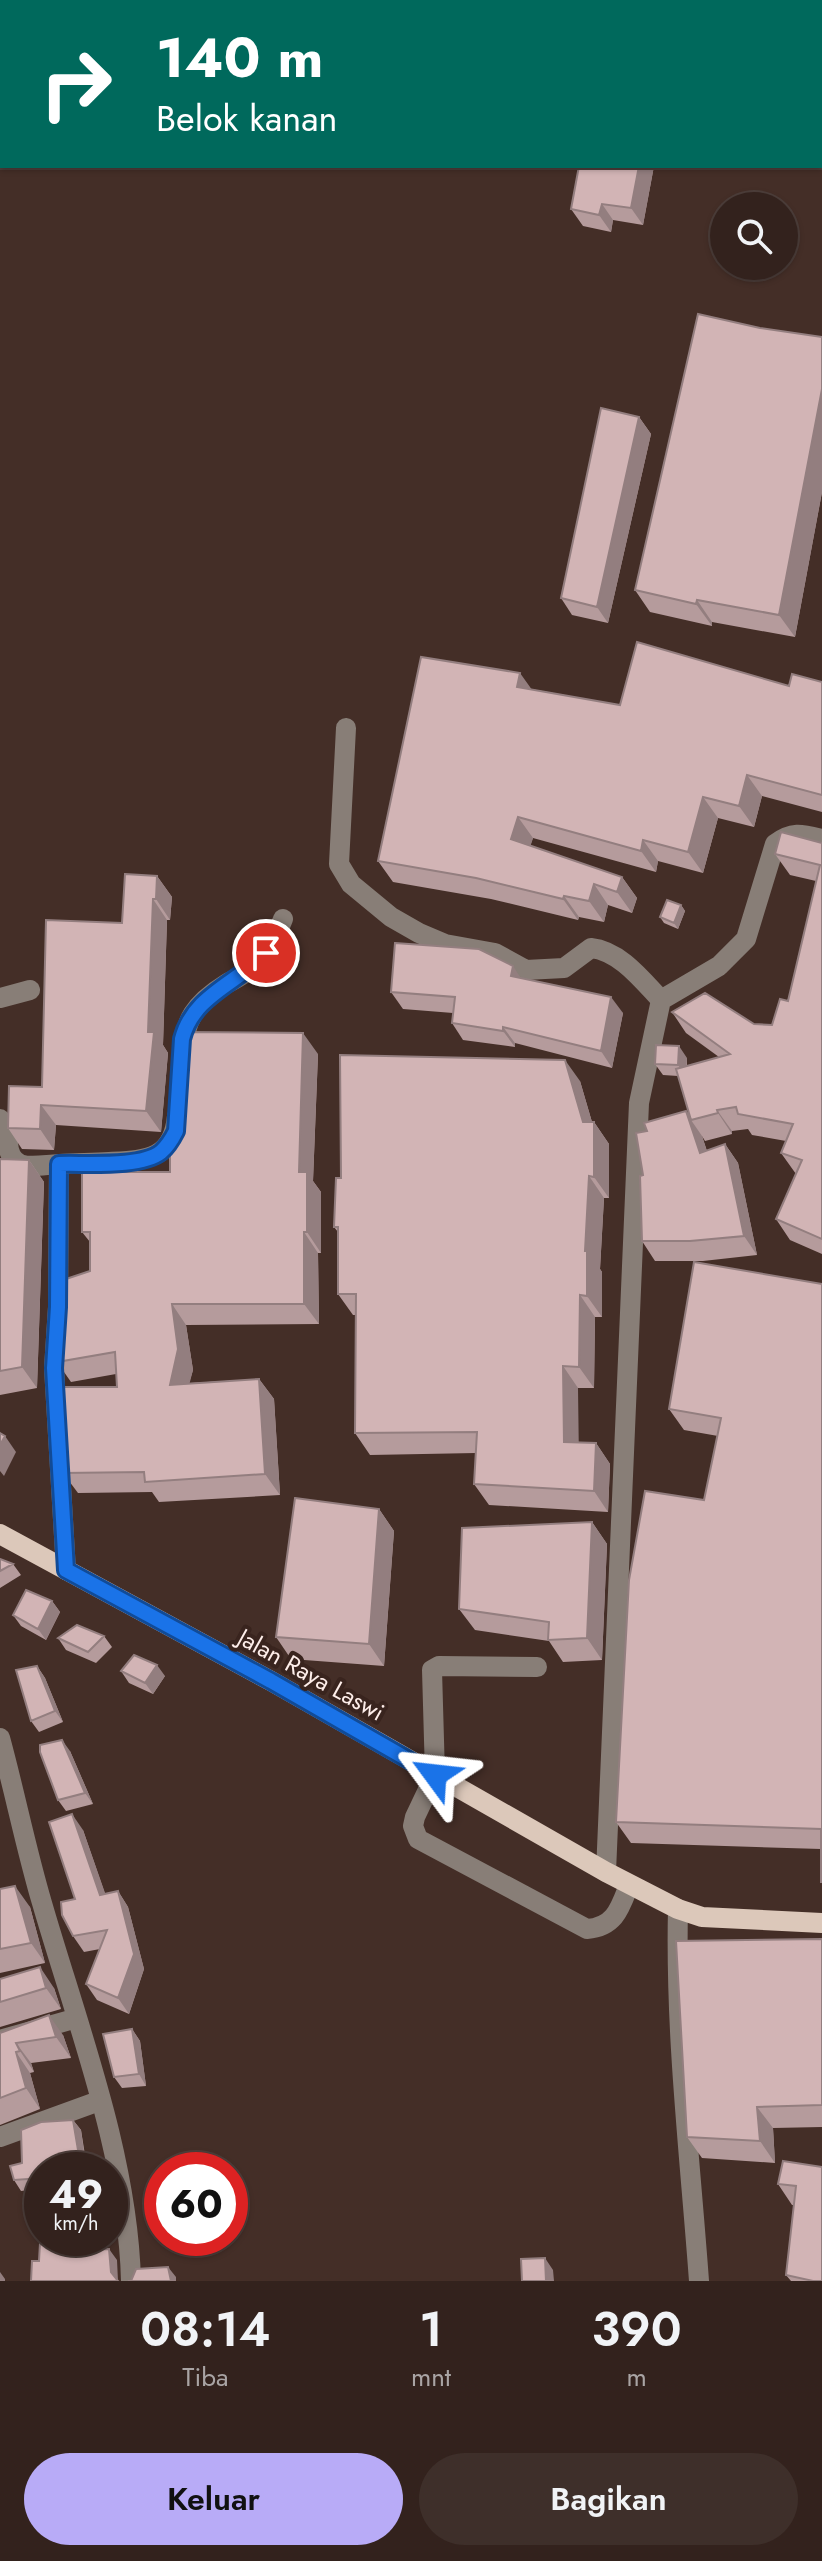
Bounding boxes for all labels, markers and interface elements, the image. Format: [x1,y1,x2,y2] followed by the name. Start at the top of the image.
[156,17,323,98] text: 140 m
[24,32,128,136] icon: right
[156,92,337,144] text: Belok kanan
[710,192,798,280] map controls
[710,192,798,280] button: search
[232,919,300,987] pin
[244,931,288,975] icon: arrive
[229,1618,391,1729] street label: Jalan Raya Laswi
[393,1733,477,1817] position arrow
[144,2152,248,2256] speed limit sign: 60
[49,2165,103,2223] text: 49
[53,2209,99,2238] text: km/h
[140,2295,271,2364] text: 08:14
[419,2295,443,2364] text: 1
[591,2295,682,2364] text: 390
[182,2358,229,2396] text: Tiba
[411,2358,451,2396] text: mnt
[626,2358,647,2396] text: m
[24,2453,403,2545] button: Keluar
[419,2453,798,2545] button: Bagikan

